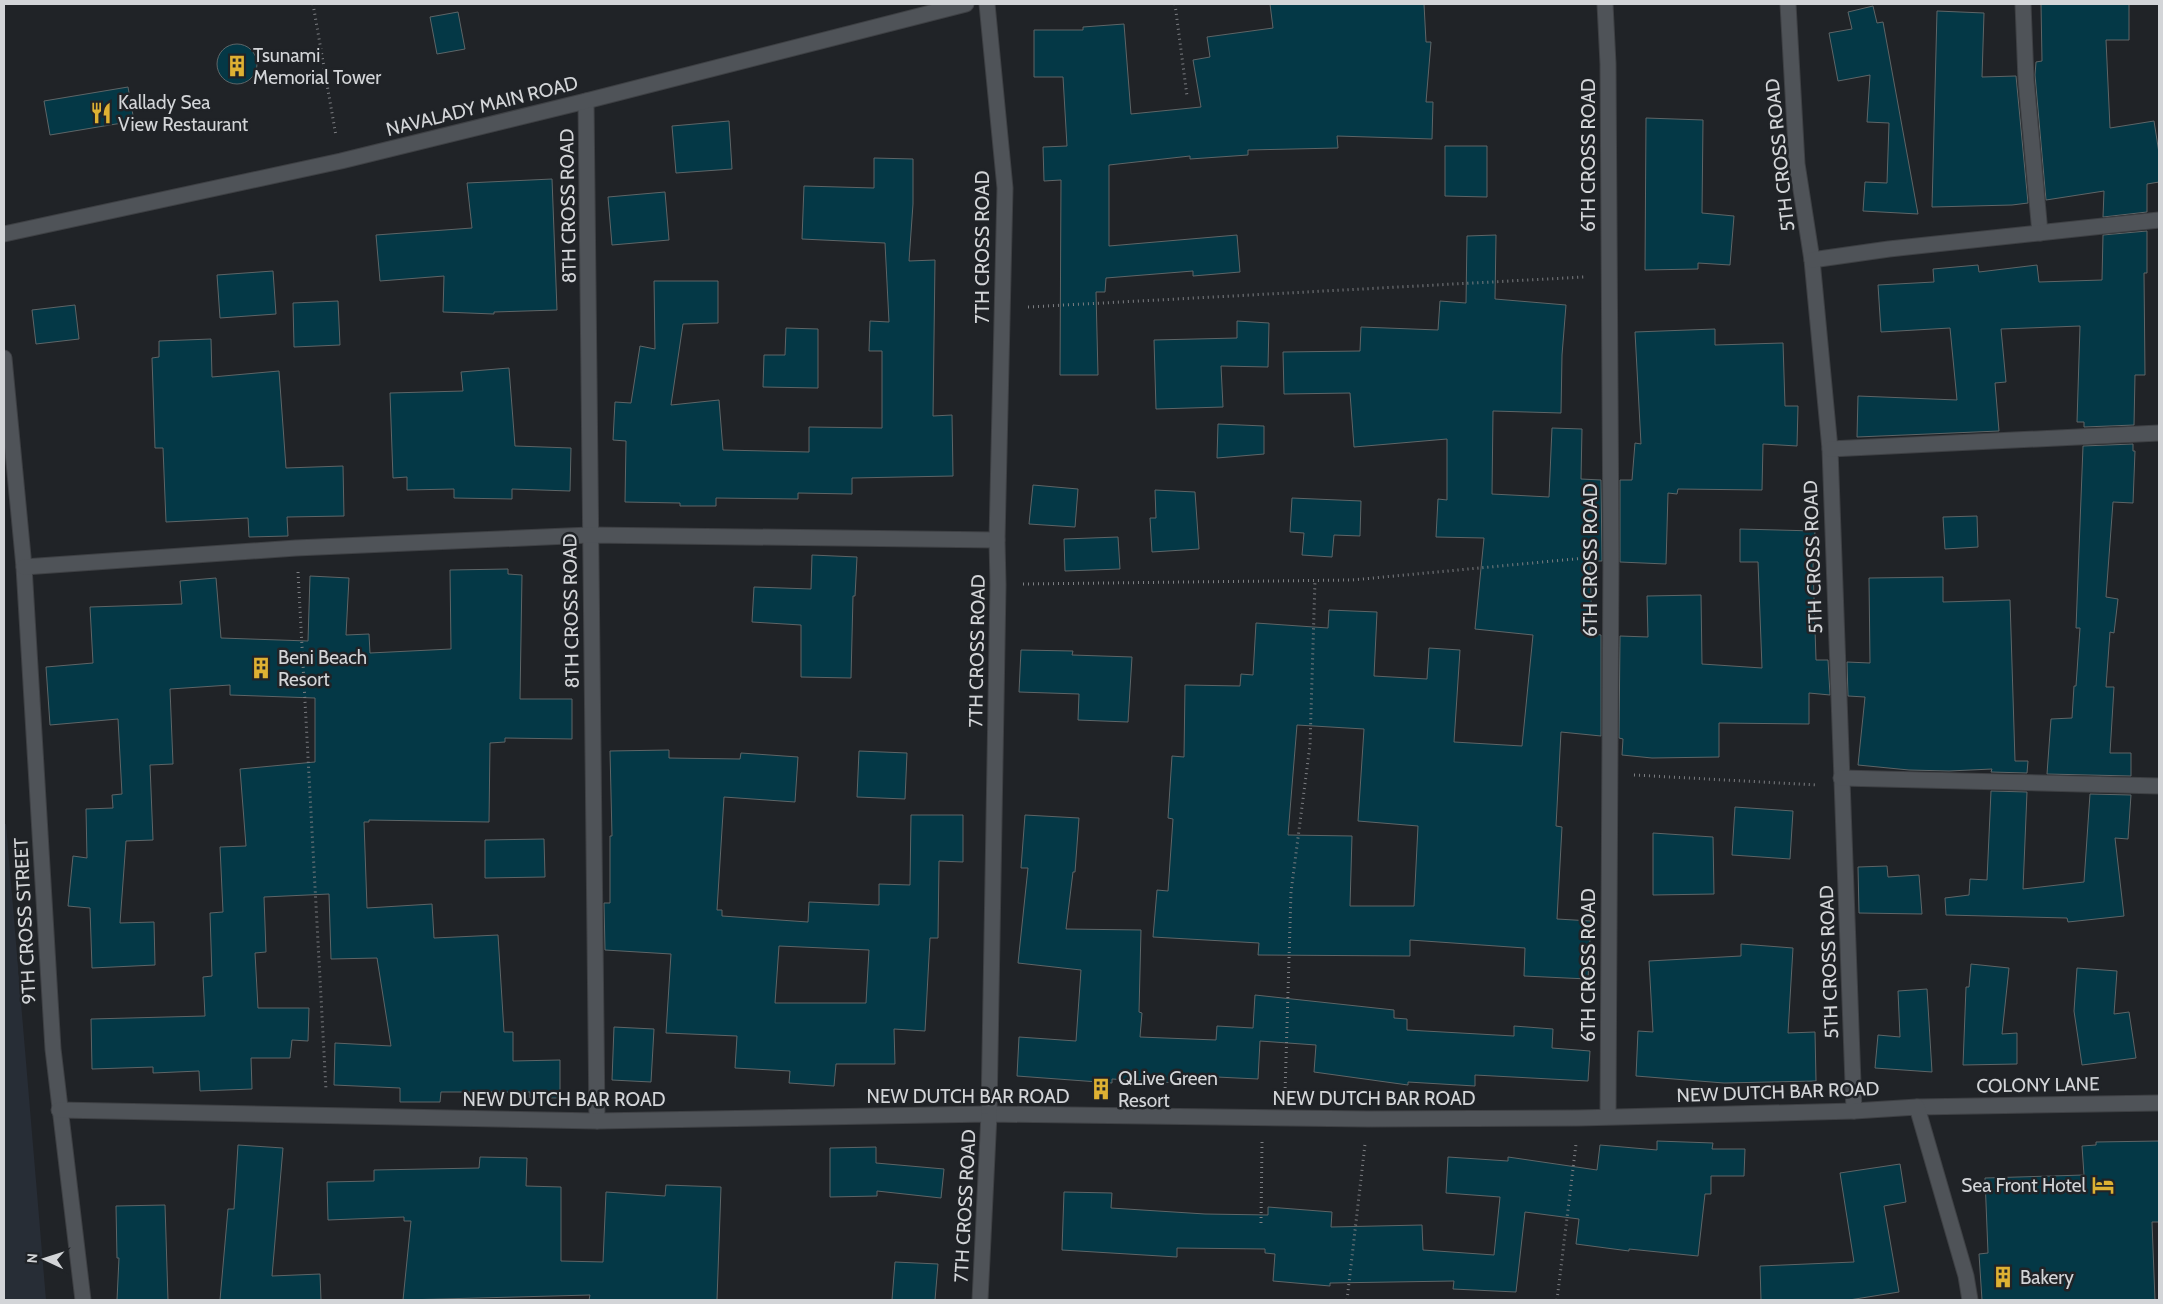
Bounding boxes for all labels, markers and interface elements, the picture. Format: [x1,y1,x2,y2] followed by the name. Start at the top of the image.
[253,44,381,89] place label: Tsunami Memorial Tower
[224,53,250,79] building icon: Tsunami Memorial Tower
[384,71,581,141] street label: NAVALADY MAIN ROAD
[1761,77,1799,233] street label: 5TH CROSS ROAD
[1577,78,1600,232] street label: 6TH CROSS ROAD
[118,91,249,136] place label: Kallady Sea View Restaurant
[88,100,114,126] restaurant icon: Kallady Sea View Restaurant
[555,128,581,284] street label: 8TH CROSS ROAD
[971,170,994,324] street label: 7TH CROSS ROAD
[1799,480,1827,634] street label: 5TH CROSS ROAD
[1579,483,1602,637] street label: 6TH CROSS ROAD
[558,533,584,689] street label: 8TH CROSS ROAD
[964,574,990,728] street label: 7TH CROSS ROAD
[278,646,367,691] place label: Beni Beach Resort
[248,655,274,681] building icon: Beni Beach Resort
[9,837,41,1005] street label: 9TH CROSS STREET
[1815,885,1843,1039] street label: 5TH CROSS ROAD
[1577,888,1600,1042] street label: 6TH CROSS ROAD
[1118,1067,1218,1112] place label: QLive Green Resort
[1976,1072,2100,1098] street label: COLONY LANE
[1088,1076,1114,1102] building icon: QLive Green Resort
[1676,1077,1880,1107] street label: NEW DUTCH BAR ROAD
[867,1085,1070,1108] street label: NEW DUTCH BAR ROAD
[1273,1087,1476,1110] street label: NEW DUTCH BAR ROAD
[463,1088,666,1111] street label: NEW DUTCH BAR ROAD
[950,1129,981,1283] street label: 7TH CROSS ROAD
[2090,1172,2116,1198] hotel icon: Sea Front Hotel
[1961,1174,2087,1197] place label: Sea Front Hotel
[20,1234,70,1284] north arrow
[23,1253,41,1264] text: N
[1990,1264,2016,1290] building icon: Bakery
[2020,1266,2074,1289] place label: Bakery

